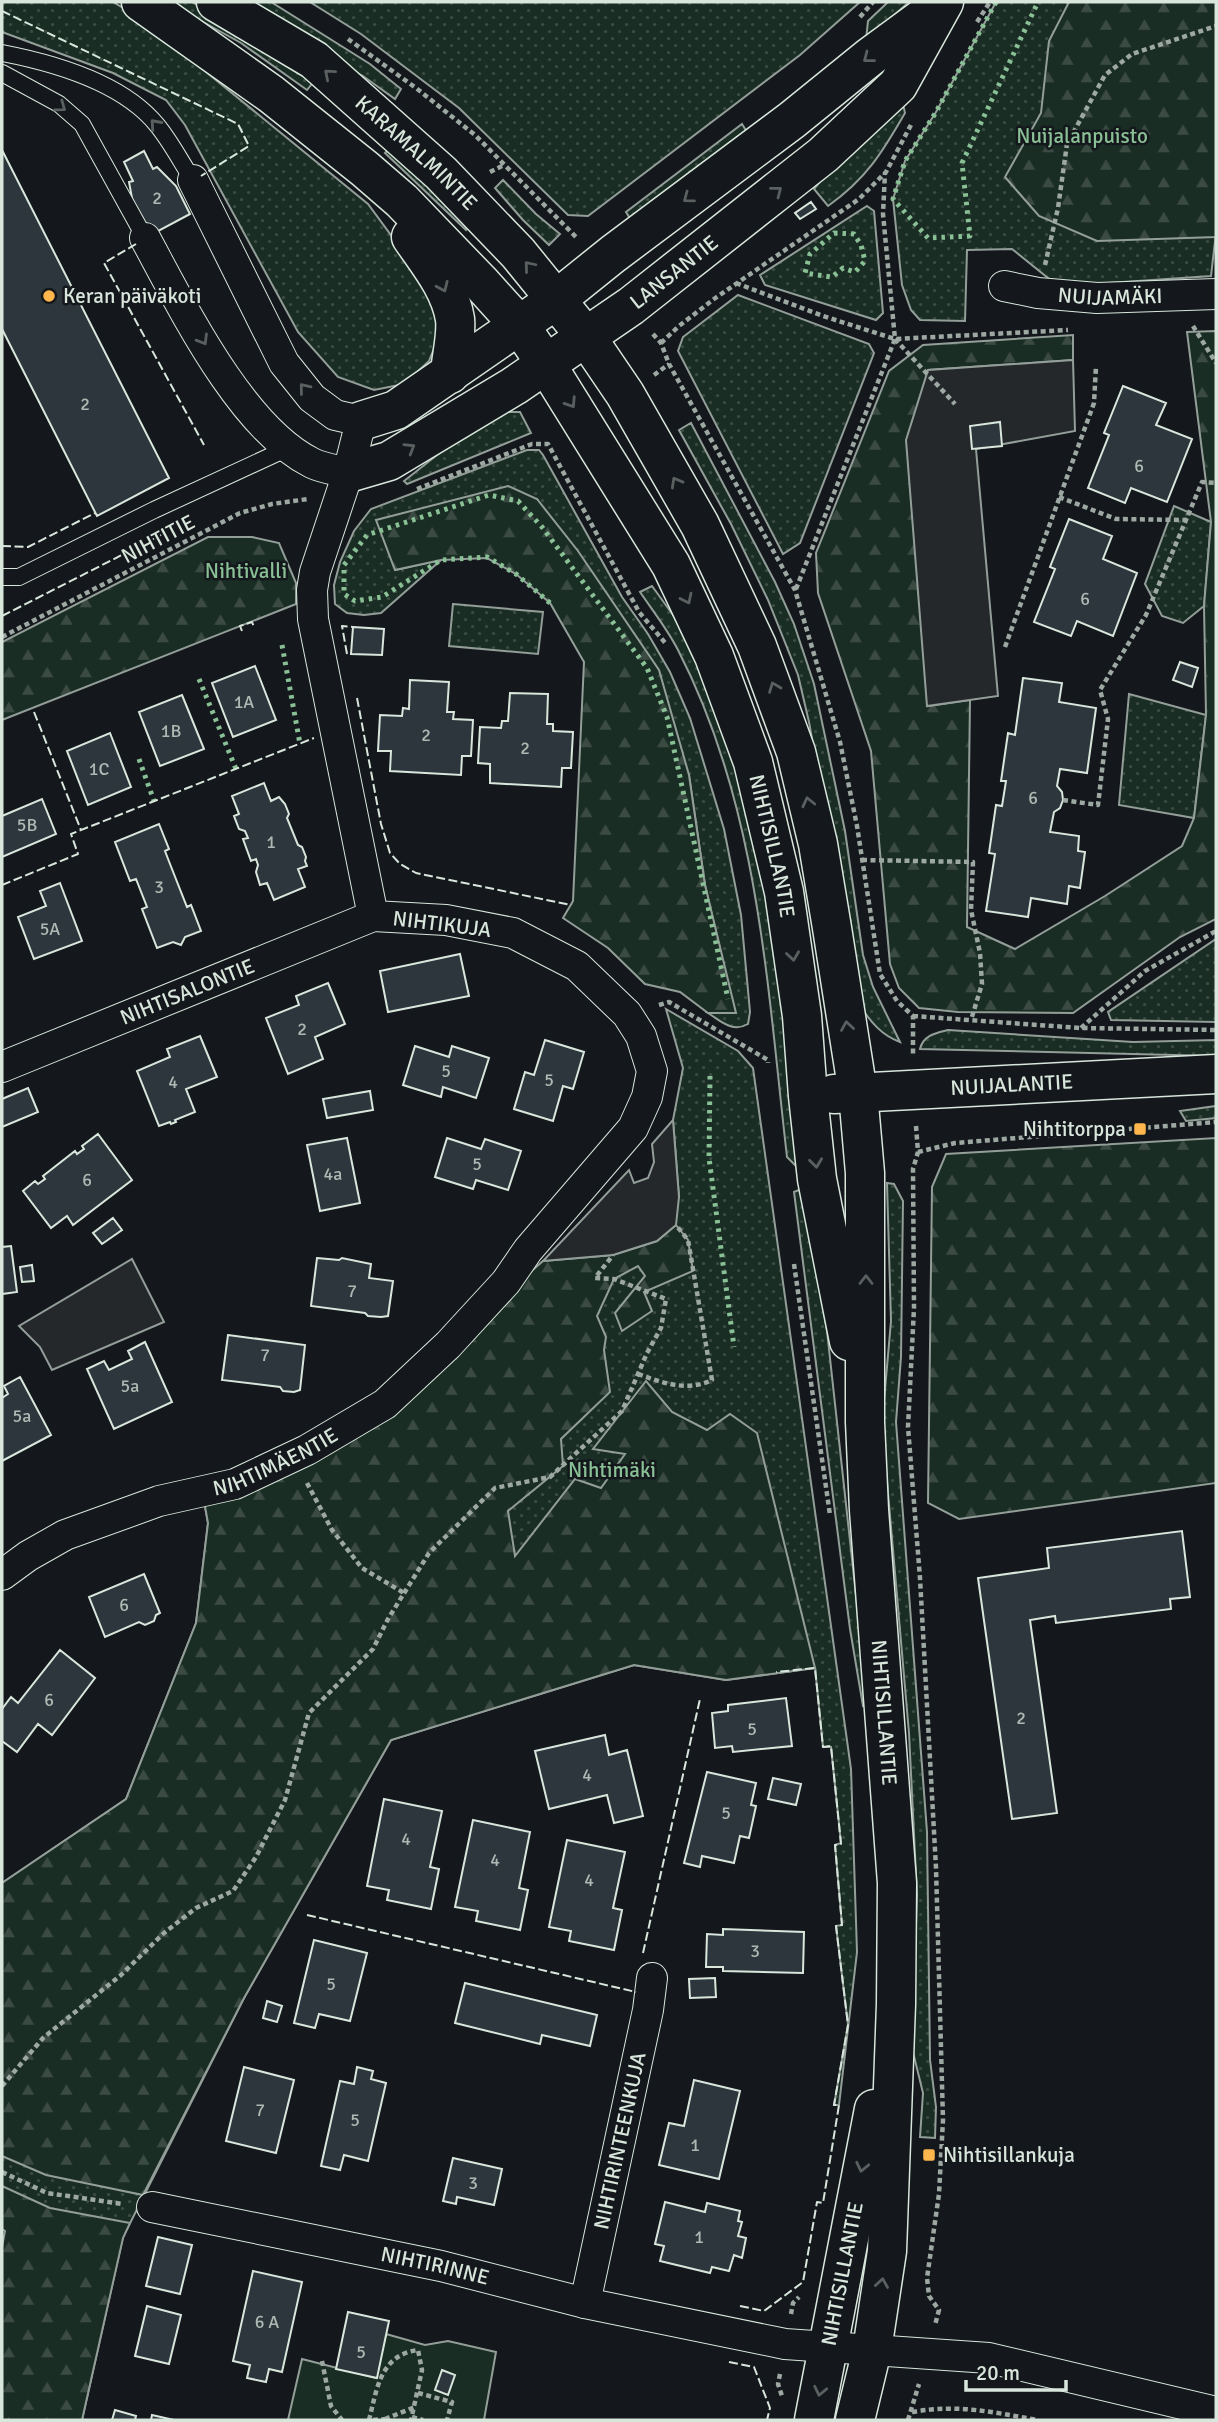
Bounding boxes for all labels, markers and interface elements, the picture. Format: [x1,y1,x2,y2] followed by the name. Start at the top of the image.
[863,50,875,63] one-way arrow
[325,70,338,82] one-way arrow
[350,90,483,216] street label: KARAMALMINTIE
[53,99,66,111] one-way arrow
[150,119,163,132] one-way arrow
[1016,123,1148,149] park label: Nuijalanpuisto
[152,187,162,209] house number: 2
[770,187,782,200] one-way arrow
[683,189,696,202] one-way arrow
[625,229,723,315] street label: LANSANTIE
[525,261,537,274] one-way arrow
[435,280,449,292] one-way arrow
[1057,282,1163,311] street label: NUIJAMÄKI
[63,283,202,309] place label: Keran päiväkoti
[41,288,57,304] marker: Keran päiväkoti
[195,333,208,346] one-way arrow
[300,383,312,396] one-way arrow
[80,393,90,415] house number: 2
[563,395,576,408] one-way arrow
[403,443,416,456] one-way arrow
[1134,455,1144,477] house number: 6
[671,477,684,489] one-way arrow
[117,509,199,569] street label: NIHTITIE
[205,558,287,584] park label: Nihtivalli
[1080,588,1090,610] house number: 6
[679,592,693,604] one-way arrow
[768,682,782,694] one-way arrow
[234,691,254,713] house number: 1A
[161,720,181,742] house number: 1B
[421,724,431,746] house number: 2
[520,737,530,759] house number: 2
[89,758,109,780] house number: 1C
[743,772,801,919] street label: NIHTISILLANTIE
[1028,787,1038,809] house number: 6
[802,796,816,808] one-way arrow
[17,814,37,836] house number: 5B
[266,831,276,853] house number: 1
[154,876,164,898] house number: 3
[391,905,493,943] street label: NIHTIKUJA
[40,918,60,940] house number: 5A
[785,950,800,962] one-way arrow
[116,953,258,1031] street label: NIHTISALONTIE
[297,1018,307,1040] house number: 2
[840,1020,855,1032] one-way arrow
[441,1060,451,1082] house number: 5
[544,1069,554,1091] house number: 5
[950,1069,1074,1101] street label: NUIJALANTIE
[168,1071,178,1093] house number: 4
[1023,1116,1126,1142] place label: Nihtitorppa
[1132,1121,1148,1137] marker: Nihtitorppa
[472,1153,482,1175] house number: 5
[808,1158,823,1169] one-way arrow
[324,1163,342,1185] house number: 4a
[82,1169,92,1191] house number: 6
[858,1274,874,1285] one-way arrow
[347,1280,357,1302] house number: 7
[260,1344,270,1366] house number: 7
[121,1375,139,1397] house number: 5a
[13,1405,31,1427] house number: 5a
[210,1422,343,1502] street label: NIHTIMÄENTIE
[568,1457,656,1483] park label: Nihtimäki
[119,1594,129,1616] house number: 6
[866,1639,903,1786] street label: NIHTISILLANTIE
[44,1689,54,1711] house number: 6
[1016,1707,1026,1729] house number: 2
[747,1718,757,1740] house number: 5
[582,1764,592,1786] house number: 4
[721,1802,731,1824] house number: 5
[401,1828,411,1850] house number: 4
[490,1849,500,1871] house number: 4
[584,1869,594,1891] house number: 4
[750,1940,760,1962] house number: 3
[326,1973,336,1995] house number: 5
[588,2050,652,2232] street label: NIHTIRINTEENKUJA
[255,2099,265,2121] house number: 7
[350,2109,360,2131] house number: 5
[690,2134,700,2156] house number: 1
[943,2142,1075,2168] place label: Nihtisillankuja
[921,2147,937,2163] marker: Nihtisillankuja
[856,2161,871,2173] one-way arrow
[468,2172,478,2194] house number: 3
[816,2200,869,2348] street label: NIHTISILLANTIE
[694,2226,704,2248] house number: 1
[378,2241,492,2291] street label: NIHTIRINNE
[874,2277,889,2289] one-way arrow
[255,2311,279,2333] house number: 6 A
[356,2341,366,2363] house number: 5
[966,2348,1066,2392] scale bar
[976,2360,1020,2386] text: 20 m
[814,2385,828,2397] one-way arrow

